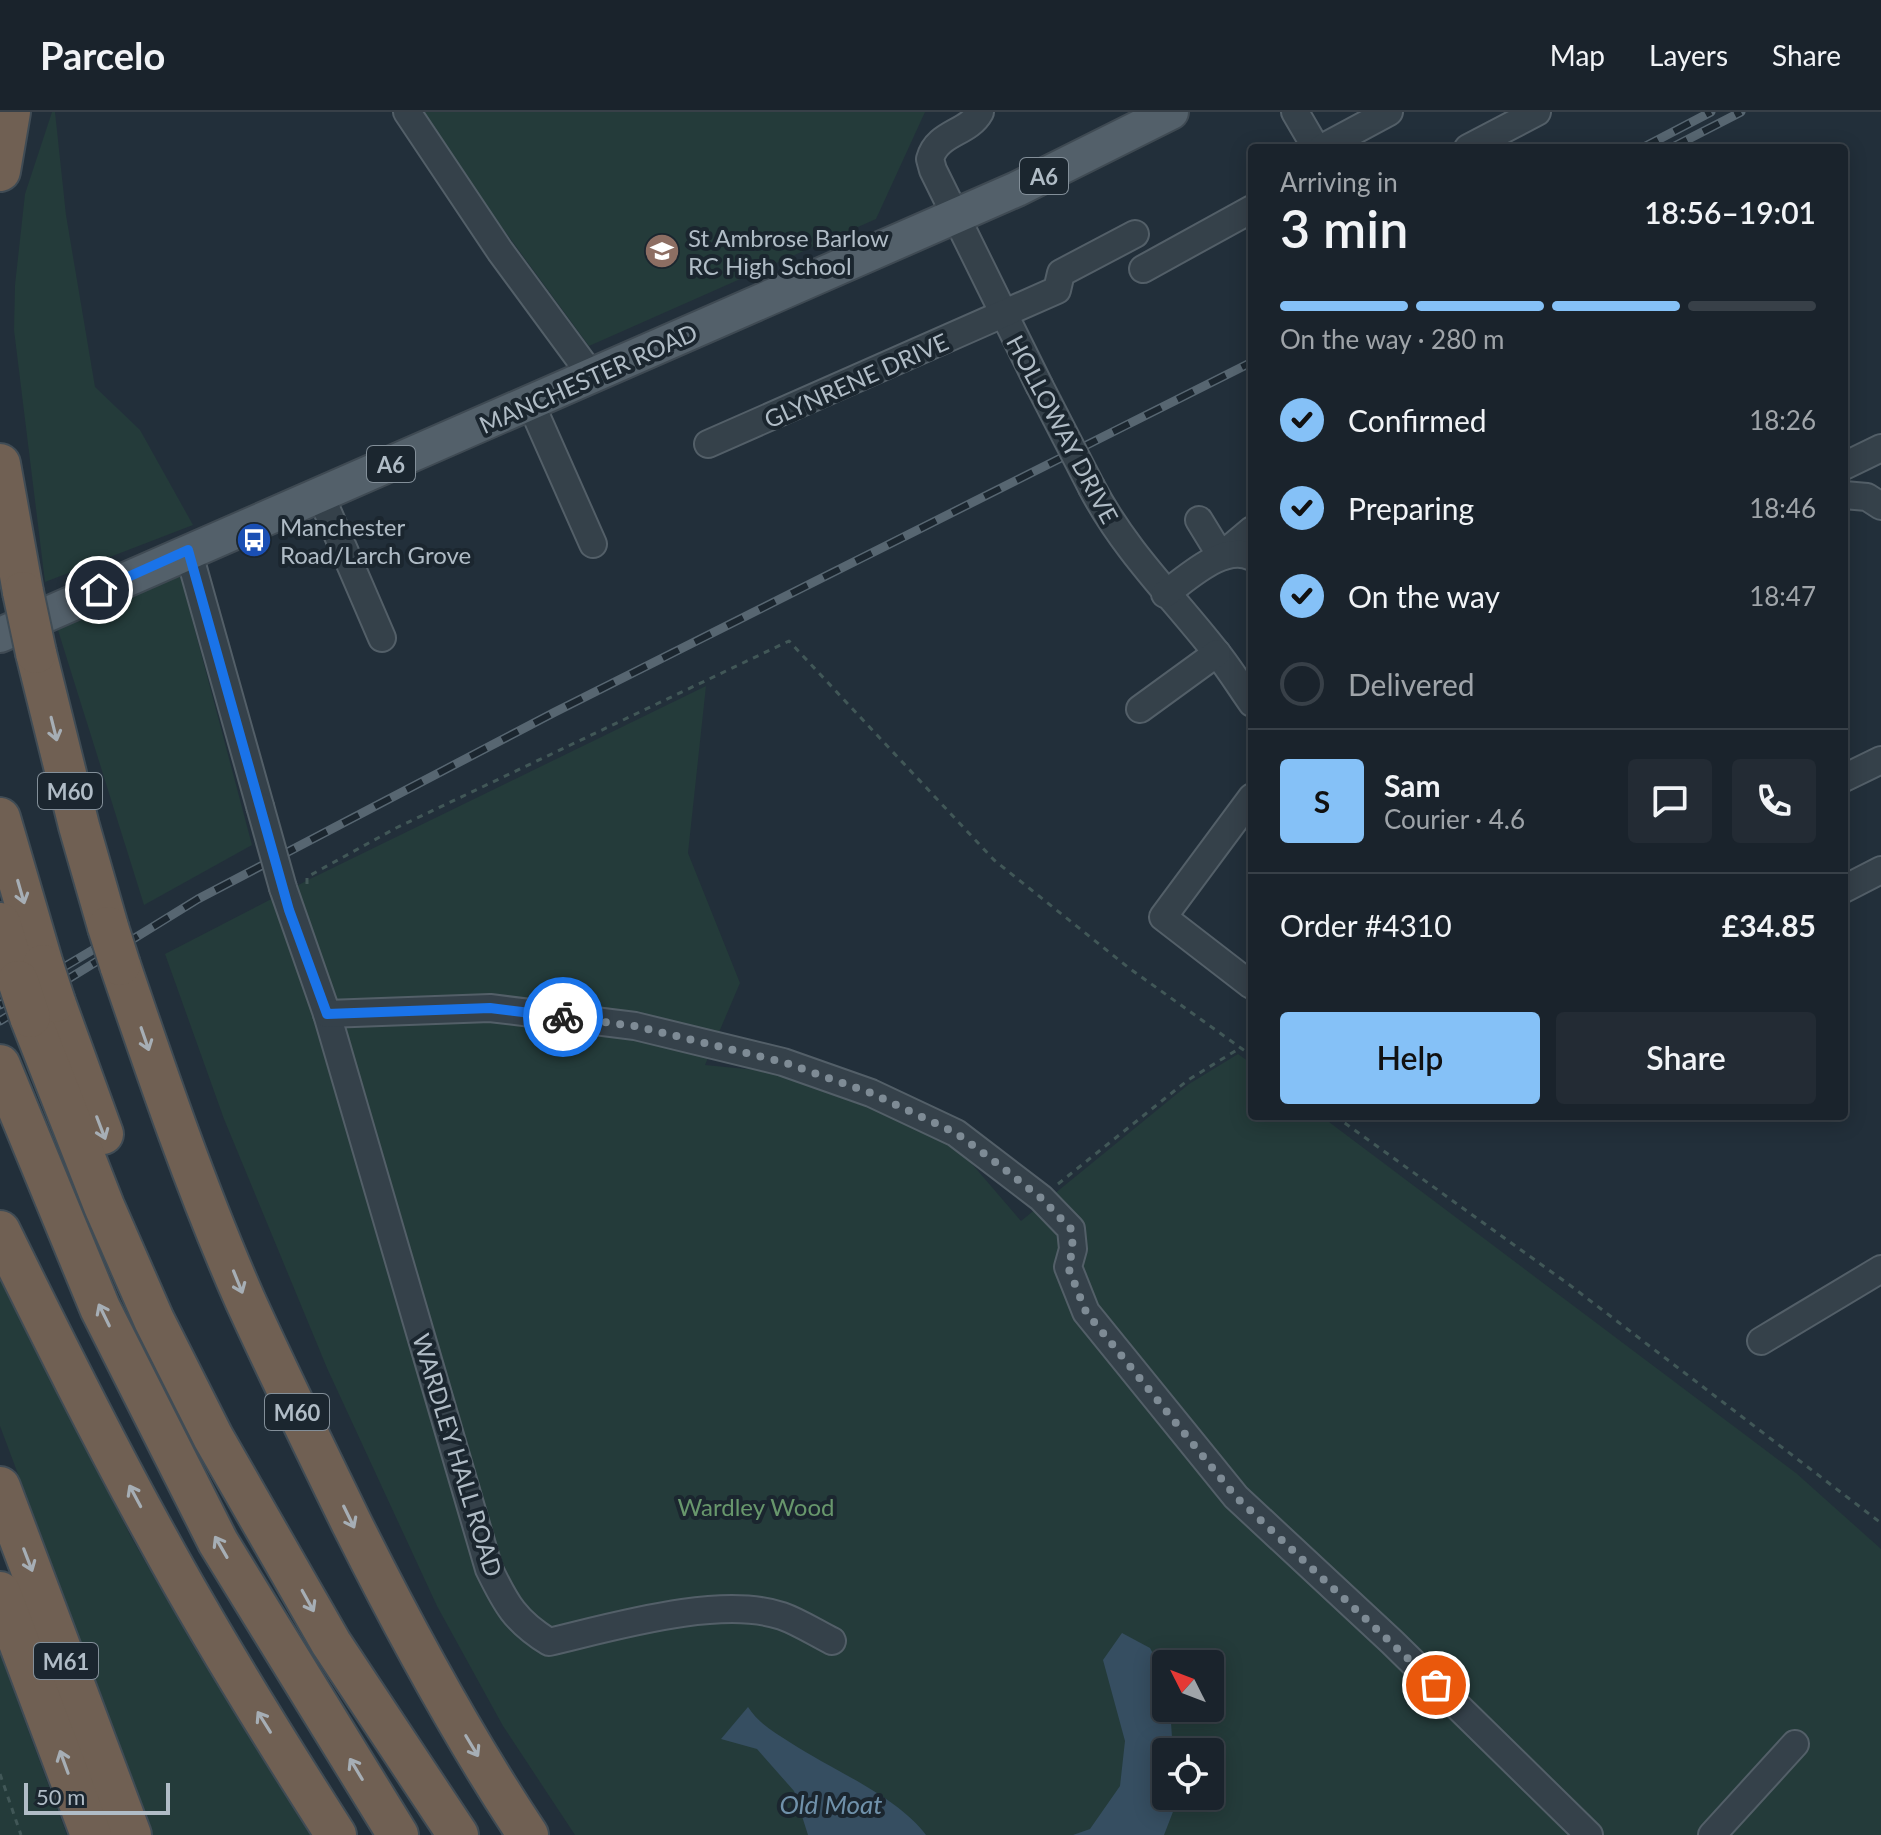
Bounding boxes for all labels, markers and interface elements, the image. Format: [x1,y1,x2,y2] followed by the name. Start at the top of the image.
[40,32,165,78] text: Parcelo
[1550,38,1605,72] text: Map
[1649,38,1728,72] text: Layers
[1772,38,1841,72] text: Share
[1020,158,1068,194] road number: A6
[1280,166,1398,198] text: Arriving in
[1644,194,1816,230] text: 18:56–19:01
[1280,197,1408,259] text: 3 min
[688,223,889,280] place label: St Ambrose Barlow RC High School
[643,232,681,270] school or university icon: St Ambrose Barlow RC High School
[475,317,701,439] street label: MANCHESTER ROAD
[1280,323,1504,355] text: On the way · 280 m
[760,326,952,434] street label: GLYNRENE DRIVE
[1001,330,1125,528] street label: HOLLOWAY DRIVE
[1280,398,1324,442] icon: check
[1348,402,1487,438] text: Confirmed
[1749,404,1816,436] text: 18:26
[367,446,415,482] road number: A6
[1280,486,1324,530] icon: check
[1348,490,1474,526] text: Preparing
[1749,492,1816,524] text: 18:46
[280,512,471,569] place label: Manchester Road/Larch Grove
[235,521,273,559] bus stop icon: Manchester Road/Larch Grove
[65,556,133,624] pin
[77,568,121,612] icon: home
[1280,574,1324,618] icon: check
[1348,578,1500,614] text: On the way
[1749,580,1816,612] text: 18:47
[1348,666,1475,702] text: Delivered
[48,715,63,741] one-way arrow
[1628,759,1712,843] button: chat
[1732,759,1816,843] button: phone
[1384,767,1441,803] text: Sam
[38,773,102,809] road number: M60
[1314,783,1330,819] text: S
[1384,803,1525,835] text: Courier · 4.6
[14,878,29,904] one-way arrow
[1280,907,1452,943] text: Order #4310
[1722,907,1816,943] text: £34.85
[523,977,603,1057] courier
[541,995,585,1039] icon: bike
[1280,1012,1540,1104] button: Help
[1556,1012,1816,1104] button: Share
[138,1026,153,1051] one-way arrow
[95,1115,109,1140] one-way arrow
[232,1269,246,1294] one-way arrow
[96,1303,111,1327] one-way arrow
[407,1330,509,1580] street label: WARDLEY HALL ROAD
[265,1394,329,1430] road number: M60
[126,1485,142,1509] one-way arrow
[678,1492,834,1521] park label: Wardley Wood
[342,1504,357,1528] one-way arrow
[213,1536,229,1559] one-way arrow
[22,1547,36,1572] one-way arrow
[301,1589,317,1612] one-way arrow
[34,1643,98,1679] road number: M61
[1152,1650,1224,1722] north arrow
[1152,1650,1224,1810] map controls
[1402,1651,1470,1719] pin
[1414,1663,1458,1707] icon: bag
[256,1711,272,1734] one-way arrow
[464,1734,480,1757] one-way arrow
[1152,1738,1224,1810] button: locate
[56,1750,70,1775] one-way arrow
[348,1758,364,1781] one-way arrow
[24,1779,170,1815] scale bar
[36,1783,85,1810] text: 50 m
[780,1788,882,1820] water label: Old Moat

